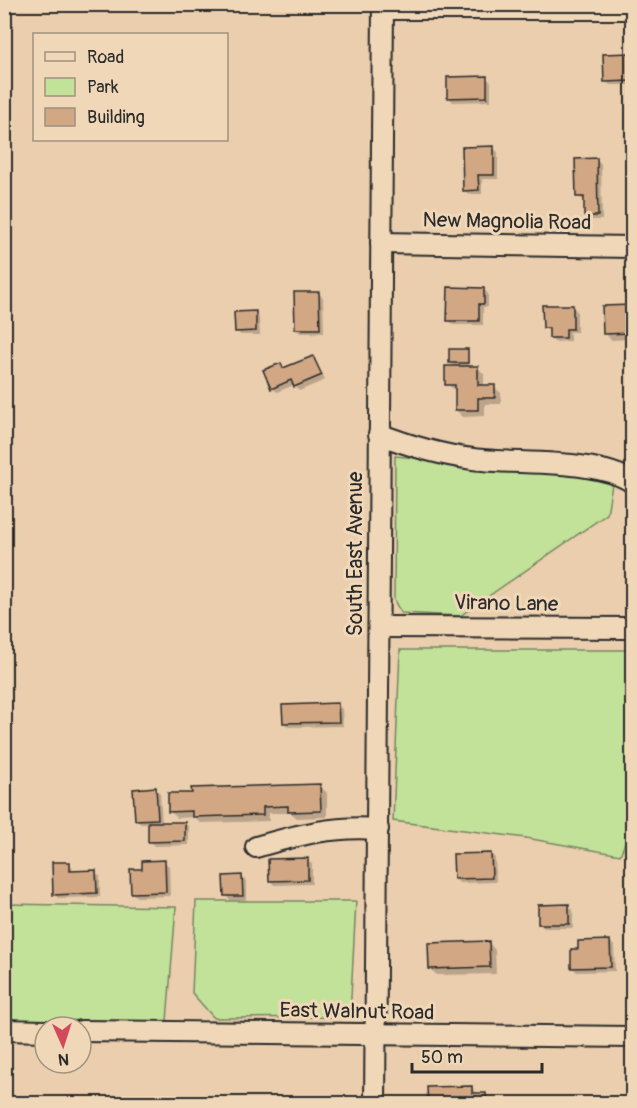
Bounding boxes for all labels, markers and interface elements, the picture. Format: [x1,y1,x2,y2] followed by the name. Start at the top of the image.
[33,33,228,141] legend
[87,46,124,69] text: Road
[87,76,119,99] text: Park
[87,106,145,129] text: Building
[422,207,592,236] street label: New Magnolia Road
[342,471,369,636] street label: South East Avenue
[454,589,559,618] street label: Virano Lane
[279,997,435,1026] street label: East Walnut Road
[33,1015,93,1075] north arrow
[412,1036,542,1074] scale bar
[421,1046,463,1069] text: 50 m
[58,1049,70,1069] text: N

